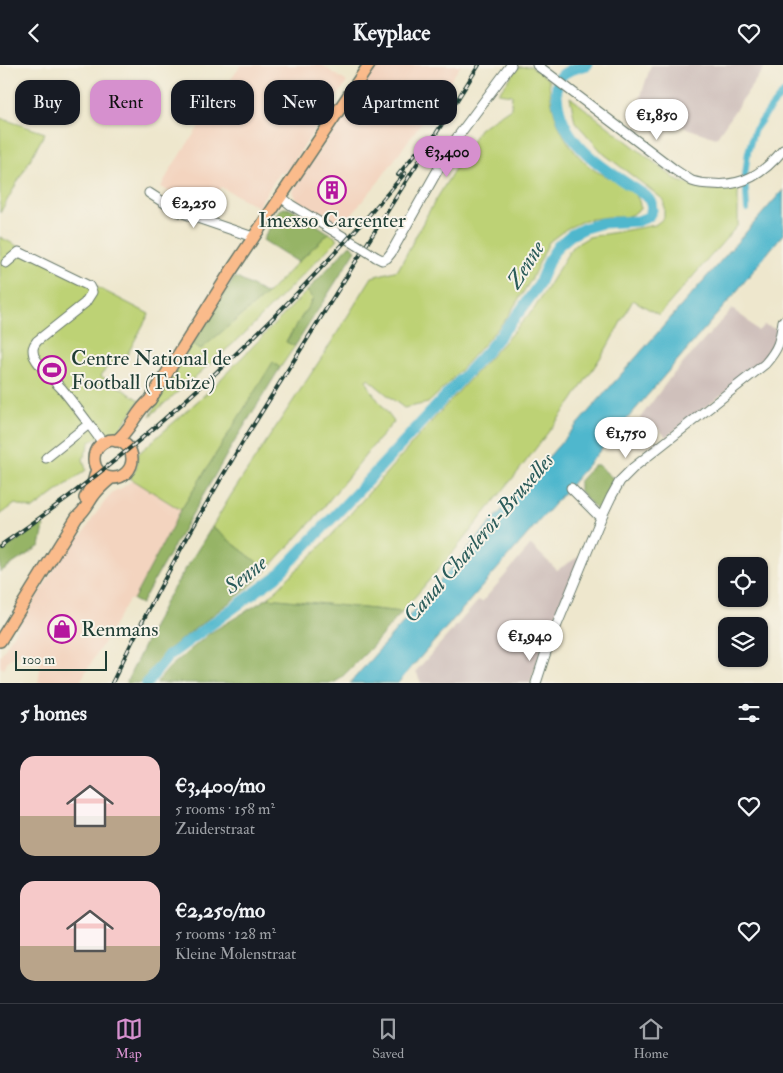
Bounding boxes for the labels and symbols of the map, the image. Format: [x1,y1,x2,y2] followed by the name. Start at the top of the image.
[616,99,698,141] pin: €1,850
[406,135,488,178] pin: €3,400
[317,175,347,205] building icon: Imexso Carcenter
[153,186,235,229] pin: €2,250
[258,207,406,234] place label: Imexso Carcenter
[500,235,552,294] water label: Zenne
[71,345,232,396] place label: Centre National de Football (Tubize)
[37,355,67,385] sports icon: Centre National de Football (Tubize)
[585,417,667,459] pin: €1,750
[397,446,561,629] water label: Canal Charleroi-Bruxelles
[218,549,273,601] water label: Senne
[47,614,77,644] shop icon: Renmans
[81,616,158,643] place label: Renmans
[489,619,571,662] pin: €1,940
[15,648,108,671] scale bar

